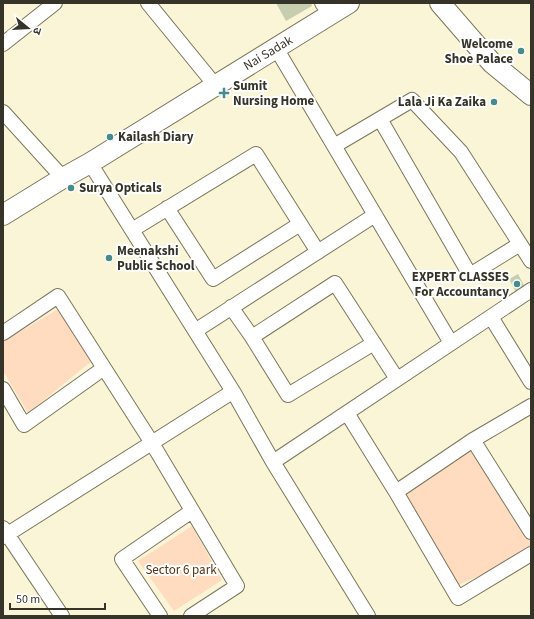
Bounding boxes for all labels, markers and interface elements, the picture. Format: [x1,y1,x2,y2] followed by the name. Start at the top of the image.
[8,8,48,48] north arrow
[29,26,45,37] text: उ
[240,31,296,75] street label: Nai Sadak
[445,35,513,68] place label: Welcome Shoe Palace
[516,46,526,56] marker: Welcome Shoe Palace
[233,77,315,110] place label: Sumit Nursing Home
[218,87,230,99] marker: Sumit Nursing Home
[398,93,486,111] place label: Lala Ji Ka Zaika
[489,97,499,107] marker: Lala Ji Ka Zaika
[118,128,194,146] place label: Kailash Diary
[105,132,115,142] marker: Kailash Diary
[79,179,162,197] place label: Surya Opticals
[66,183,76,193] marker: Surya Opticals
[117,242,195,275] place label: Meenakshi Public School
[104,253,114,263] marker: Meenakshi Public School
[412,268,509,301] place label: EXPERT CLASSES For Accountancy
[512,279,522,289] marker: EXPERT CLASSES For Accountancy
[145,561,217,579] park label: Sector 6 park
[10,585,105,611] scale bar
[16,591,40,608] text: 50 m

